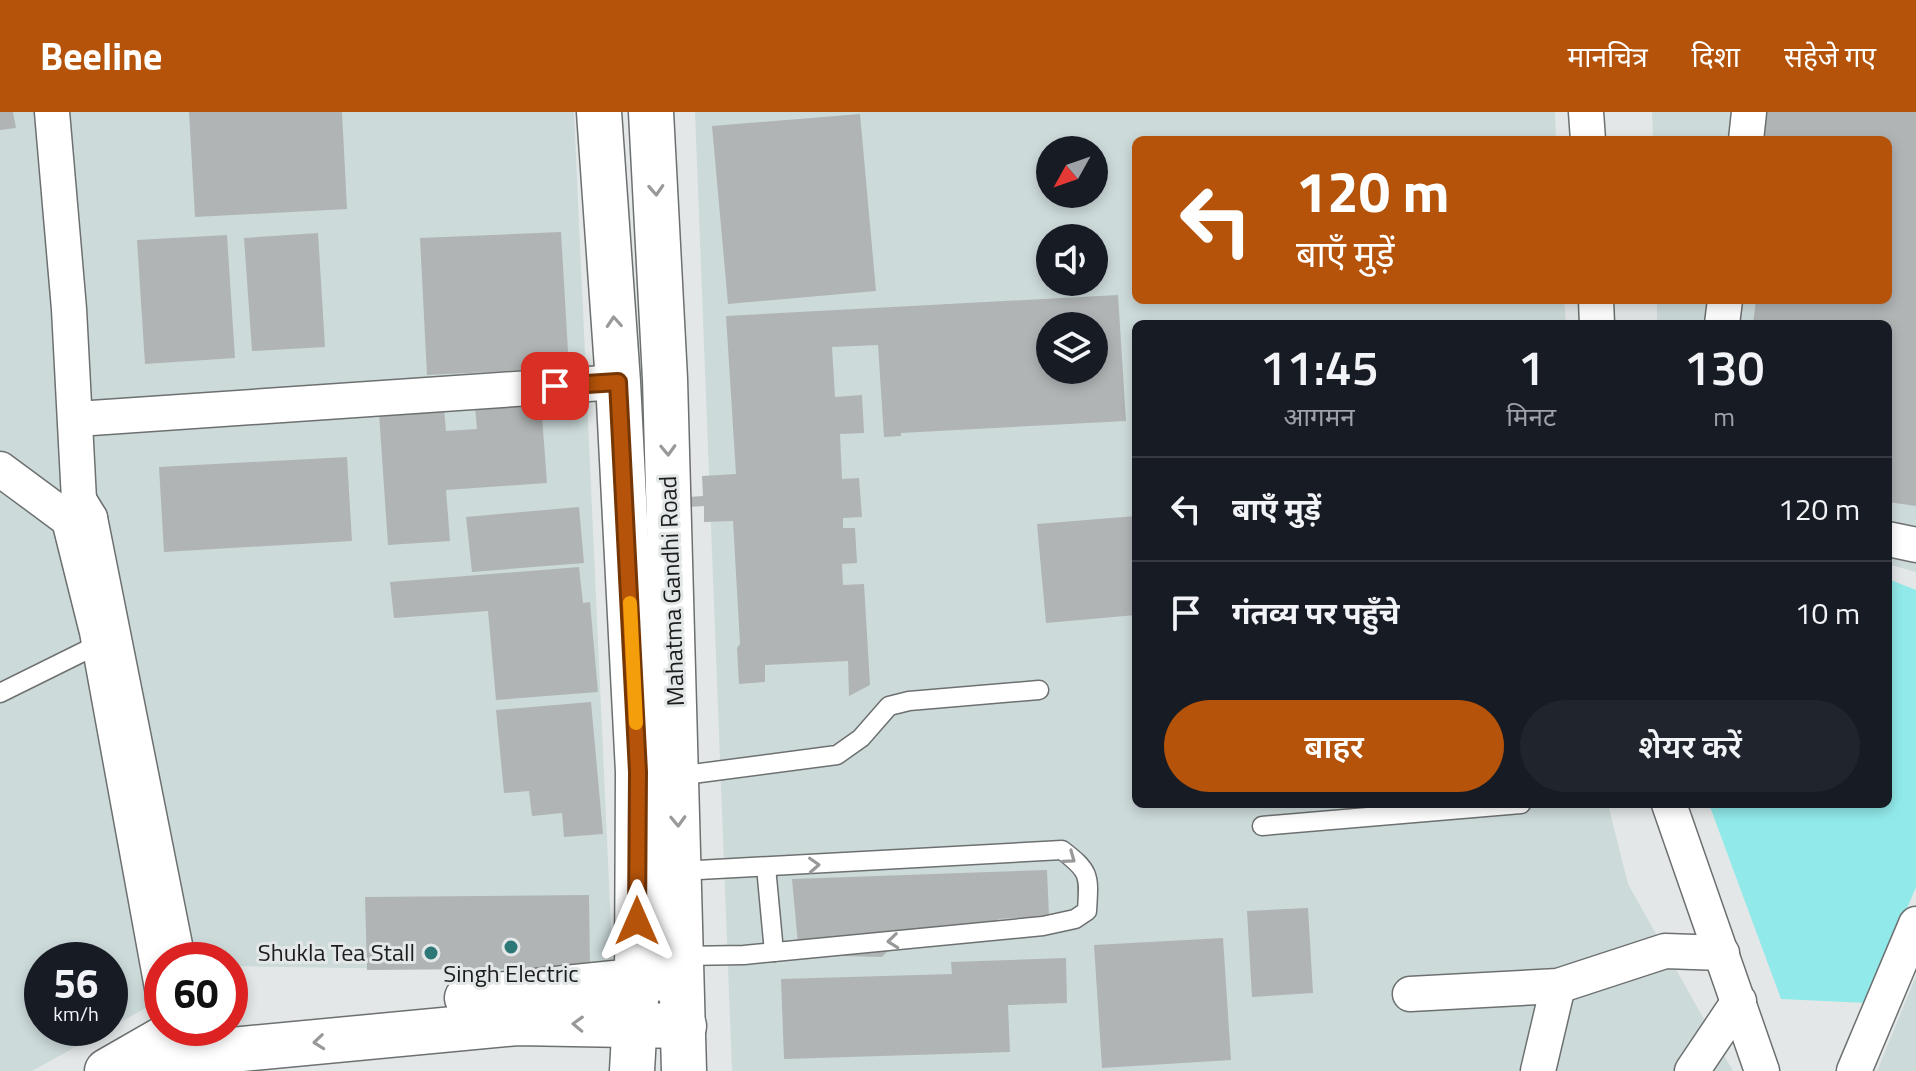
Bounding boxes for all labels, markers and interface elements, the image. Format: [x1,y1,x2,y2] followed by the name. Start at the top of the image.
[40,27,162,85] text: Beeline
[1568,35,1648,78] text: मानचित्र
[1692,35,1740,78] text: दिशा
[1784,35,1876,78] text: सहेजे गए
[1036,136,1108,208] north arrow
[1036,136,1108,384] map controls
[1296,149,1449,234] text: 120 m
[1164,168,1268,272] icon: left
[647,184,664,197] one-way arrow
[1036,224,1108,296] button: sound
[1296,226,1395,281] text: बाएँ मुड़ें
[1036,312,1108,384] button: layers
[606,315,623,328] one-way arrow
[1260,331,1379,404] text: 11:45
[1518,331,1545,404] text: 1
[1684,331,1764,404] text: 130
[521,352,589,420] pin
[533,364,577,408] icon: arrive
[1284,397,1355,436] text: आगमन
[1506,397,1556,436] text: मिनट
[1713,397,1735,436] text: m
[659,444,676,457] one-way arrow
[649,475,693,707] street label: Mahatma Gandhi Road
[1232,486,1321,532] text: बाएँ मुड़ें
[1778,486,1860,532] text: 120 m
[1164,487,1208,531] icon: left
[1232,590,1399,636] text: गंतव्य पर पहुँचे
[1795,590,1860,636] text: 10 m
[1164,591,1208,635] icon: arrive
[1164,700,1504,792] button: बाहर
[1520,700,1860,792] button: शेयर करें
[670,815,687,828] one-way arrow
[1061,848,1076,863] one-way arrow
[808,856,821,873] one-way arrow
[595,879,679,963] position arrow
[886,932,899,949] one-way arrow
[258,934,415,970] place label: Shukla Tea Stall
[502,938,520,956] marker: Singh Electric
[144,942,248,1046] speed limit sign: 60
[422,944,440,962] marker: Shukla Tea Stall
[54,953,98,1014] text: 56
[443,955,579,991] place label: Singh Electric
[53,998,99,1029] text: km/h
[571,1016,584,1033] one-way arrow
[312,1033,325,1050] one-way arrow

